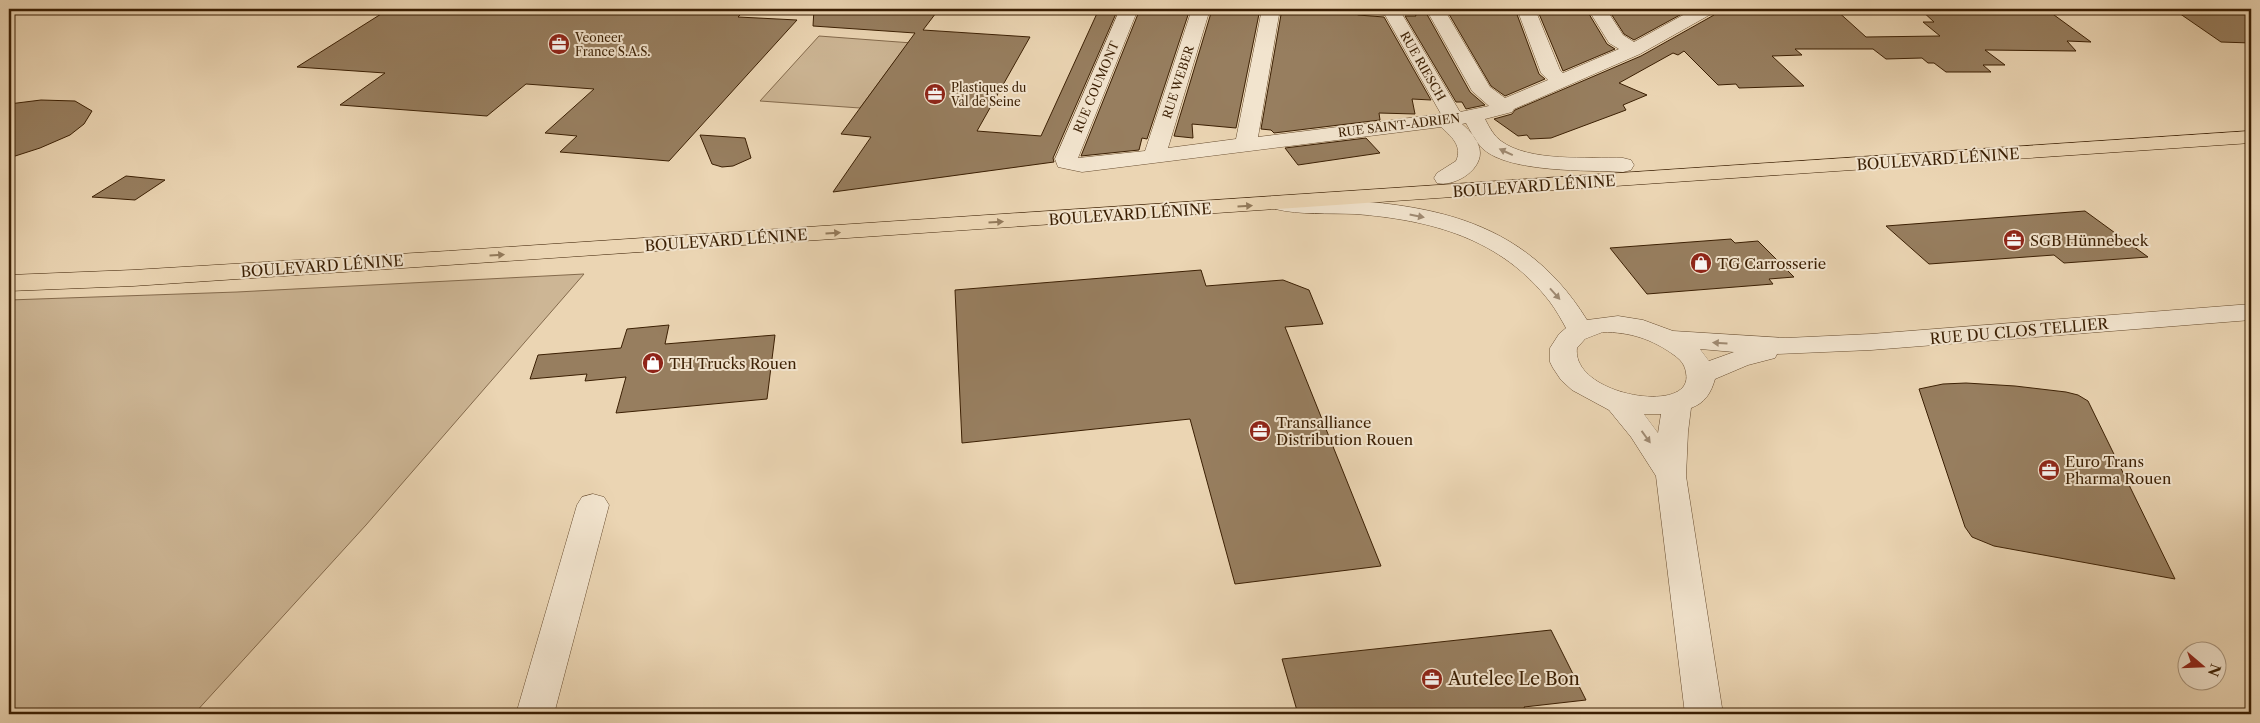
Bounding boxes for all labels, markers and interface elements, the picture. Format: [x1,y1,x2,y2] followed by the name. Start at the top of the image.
[1397,29,1449,103] street label: RUE RIESCH
[574,30,651,59] place label: Veoneer France S.A.S.
[547,32,571,56] office icon: Veoneer France S.A.S.
[1070,39,1122,135] street label: RUE COUMONT
[1159,43,1197,120] street label: RUE WEBER
[950,80,1027,109] place label: Plastiques du Val de Seine
[923,82,947,106] office icon: Plastiques du Val de Seine
[1337,110,1461,140] street label: RUE SAINT-ADRIEN
[1856,144,2020,174] street label: BOULEVARD LÉNINE
[1499,148,1513,156] one-way arrow
[1452,171,1616,201] street label: BOULEVARD LÉNINE
[1048,199,1212,229] street label: BOULEVARD LÉNINE
[1237,202,1253,210] one-way arrow
[1409,213,1425,221] one-way arrow
[988,218,1004,226] one-way arrow
[644,225,808,255] street label: BOULEVARD LÉNINE
[2002,228,2026,252] office icon: SGB Hünnebeck
[826,229,842,237] one-way arrow
[2030,231,2150,250] place label: SGB Hünnebeck
[240,251,404,281] street label: BOULEVARD LÉNINE
[489,251,505,259] one-way arrow
[1689,251,1713,275] shop icon: TG Carrosserie
[1717,254,1826,273] place label: TG Carrosserie
[1550,287,1561,300] one-way arrow
[1929,314,2110,348] street label: RUE DU CLOS TELLIER
[1712,338,1728,346] one-way arrow
[641,351,665,375] shop icon: TH Trucks Rouen
[669,354,797,373] place label: TH Trucks Rouen
[1276,413,1414,449] place label: Transalliance Distribution Rouen
[1248,419,1272,443] office icon: Transalliance Distribution Rouen
[1641,430,1651,444] one-way arrow
[2065,452,2172,488] place label: Euro Trans Pharma Rouen
[2037,458,2061,482] office icon: Euro Trans Pharma Rouen
[2178,640,2228,690] north arrow
[2204,662,2225,679] text: N
[1420,667,1444,691] office icon: Autelec Le Bon
[1447,668,1580,690] place label: Autelec Le Bon

